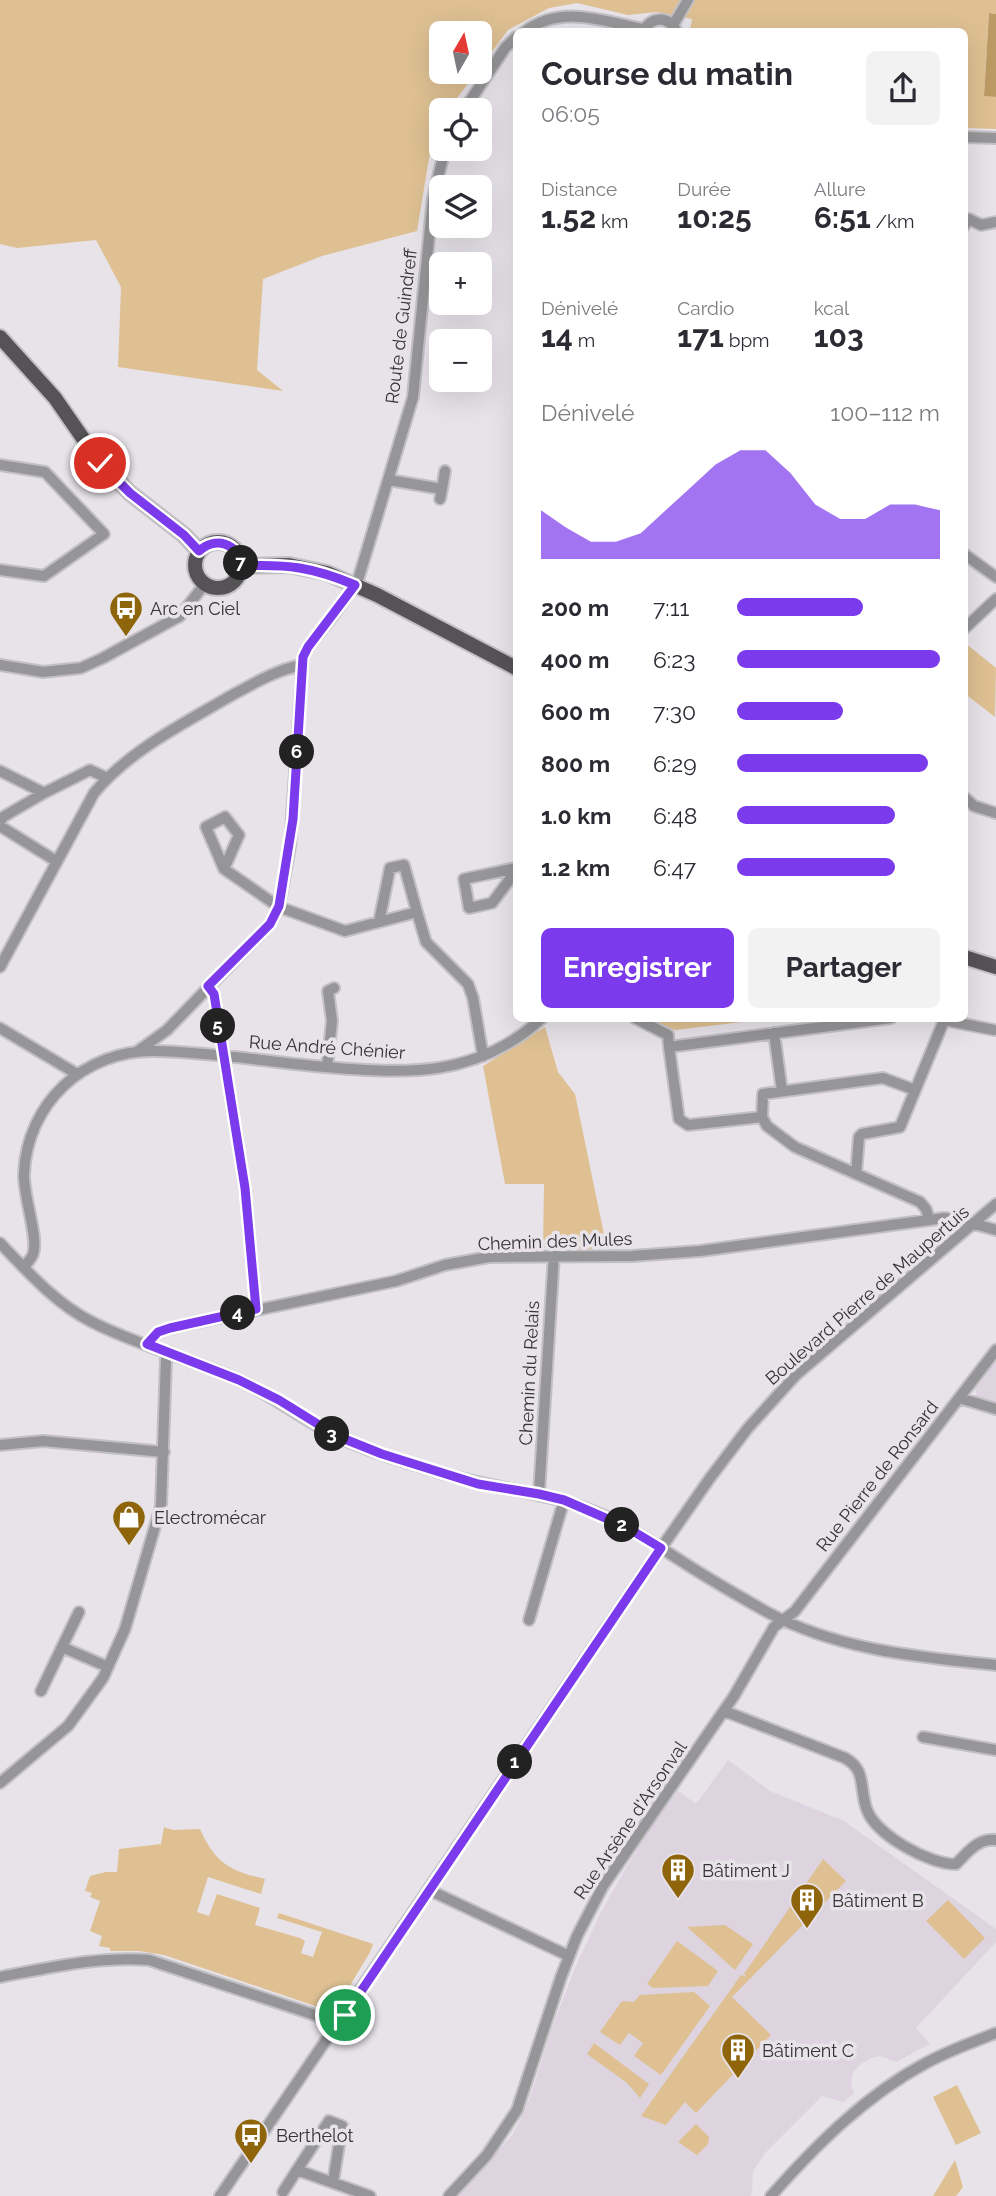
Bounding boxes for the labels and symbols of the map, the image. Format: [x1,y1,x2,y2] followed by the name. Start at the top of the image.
[429,21,492,84] north arrow
[381,247,421,405] street label: Route de Guindreff
[70,433,130,493] pin
[224,546,258,580] pin: 7
[107,589,145,638] bus stop icon: Arc en Ciel
[150,598,240,619] place label: Arc en Ciel
[280,734,314,770] pin: 6
[200,1009,235,1044] pin: 5
[248,1031,407,1063] street label: Rue André Chénier
[761,1201,973,1389] street label: Boulevard Pierre de Maupertuis
[477,1228,633,1254] street label: Chemin des Mules
[220,1296,256,1330] pin: 4
[515,1300,543,1446] street label: Chemin du Relais
[812,1396,942,1556] street label: Rue Pierre de Ronsard
[314,1416,350,1452] pin: 3
[110,1498,148,1547] shop icon: Electromécar
[154,1507,267,1528] place label: Electromécar
[604,1508,640,1542] pin: 2
[569,1737,691,1903] street label: Rue Arsène d'Arsonval
[498,1744,532,1780] pin: 1
[659,1851,697,1900] building icon: Bâtiment J
[702,1860,790,1881] place label: Bâtiment J
[788,1881,826,1930] building icon: Bâtiment B
[832,1890,924,1911] place label: Bâtiment B
[315,1985,375,2045] pin
[719,2031,757,2080] building icon: Bâtiment C
[762,2040,854,2061] place label: Bâtiment C
[232,2116,270,2165] bus stop icon: Berthelot
[276,2125,353,2146] place label: Berthelot

